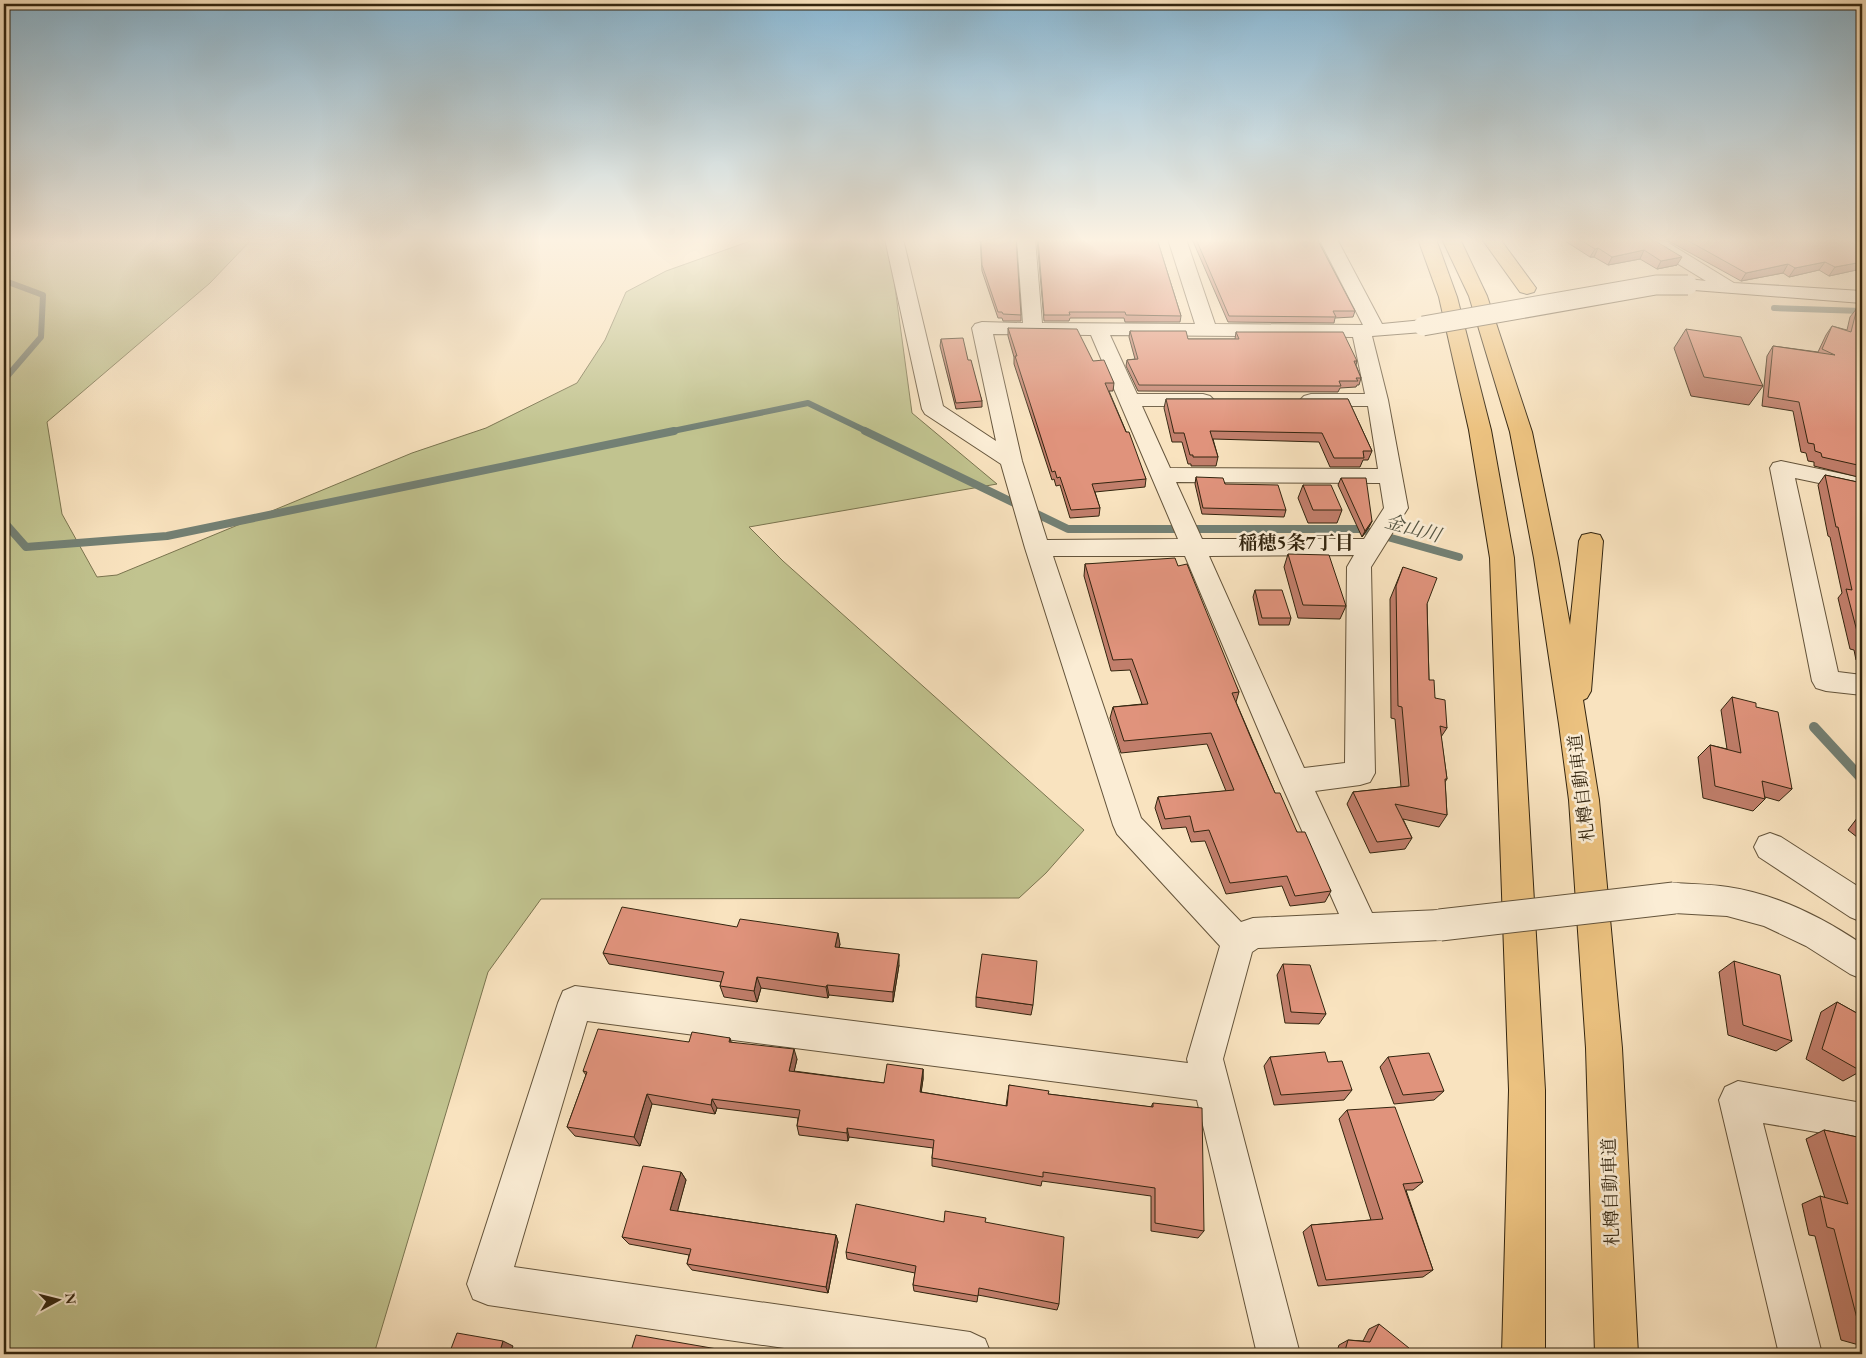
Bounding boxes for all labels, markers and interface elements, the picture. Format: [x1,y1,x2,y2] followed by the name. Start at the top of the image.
[1382,508,1446,548] water label: 金山川
[1238,530,1354,555] district label: 稲穂5条7丁目
[1563,733,1599,843] street label: 札樽自動車道
[1597,1138,1623,1246] street label: 札樽自動車道
[32,1276,82,1326] north arrow
[61,1292,81,1306] text: N

